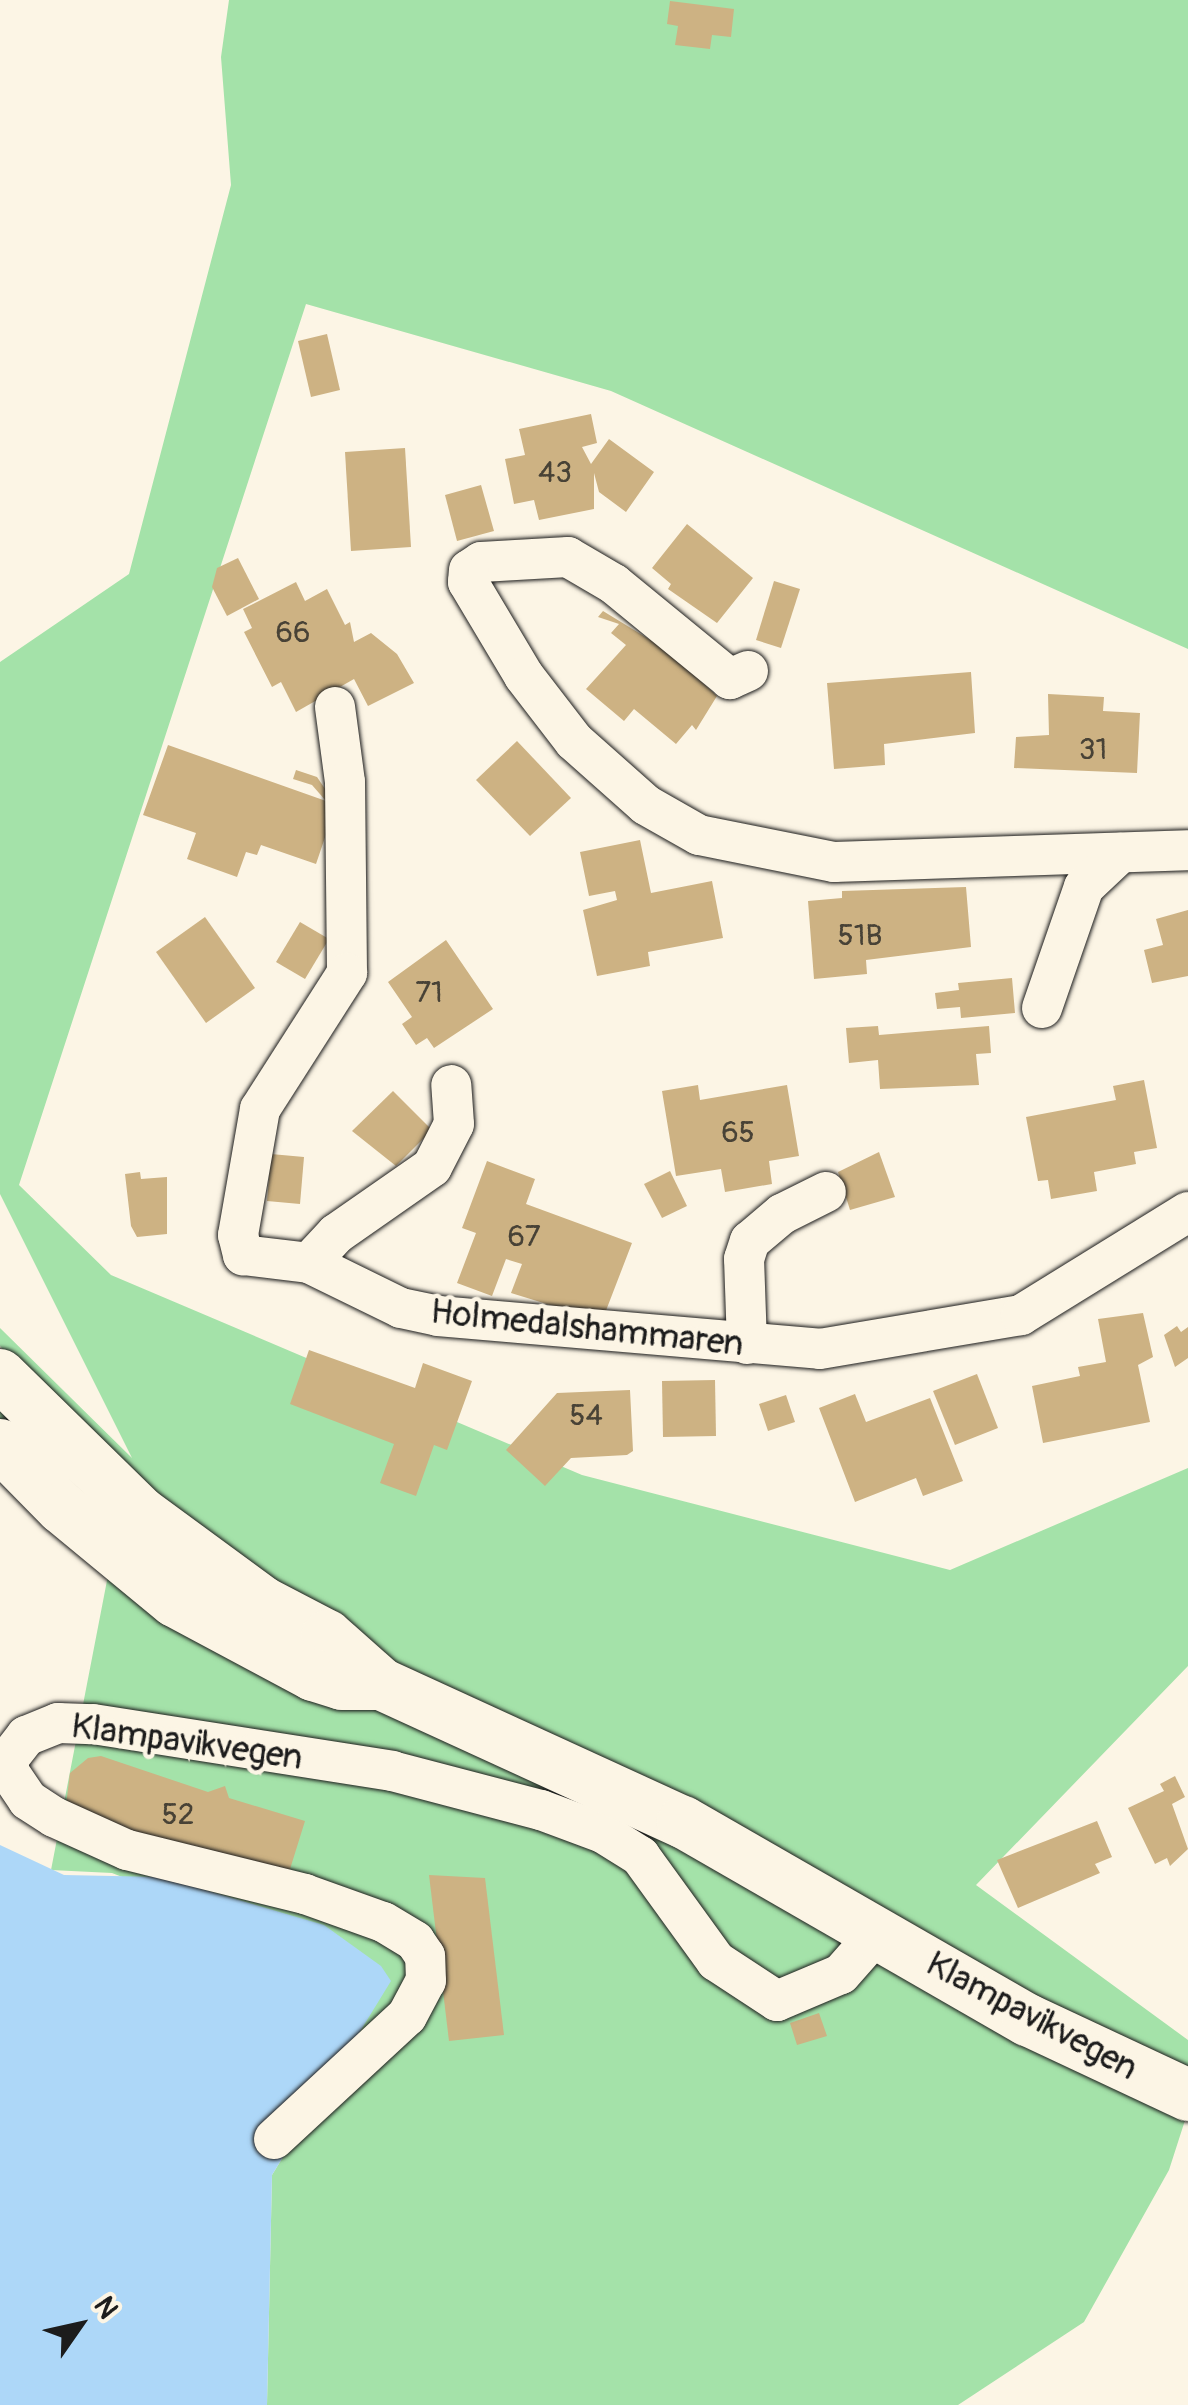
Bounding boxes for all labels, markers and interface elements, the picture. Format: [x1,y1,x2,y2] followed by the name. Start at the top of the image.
[538,455,572,491] house number: 43
[276,615,310,651] house number: 66
[1079,732,1107,768] house number: 31
[838,918,882,954] house number: 51B
[415,975,443,1011] house number: 71
[721,1115,755,1151] house number: 65
[507,1219,541,1255] house number: 67
[429,1291,745,1365] street label: Holmedalshammaren
[569,1398,603,1434] house number: 54
[69,1705,305,1779] street label: Klampavikvegen
[161,1797,195,1833] house number: 52
[919,1943,1145,2089] street label: Klampavikvegen
[30,2275,130,2375] north arrow
[85,2290,125,2326] text: N

